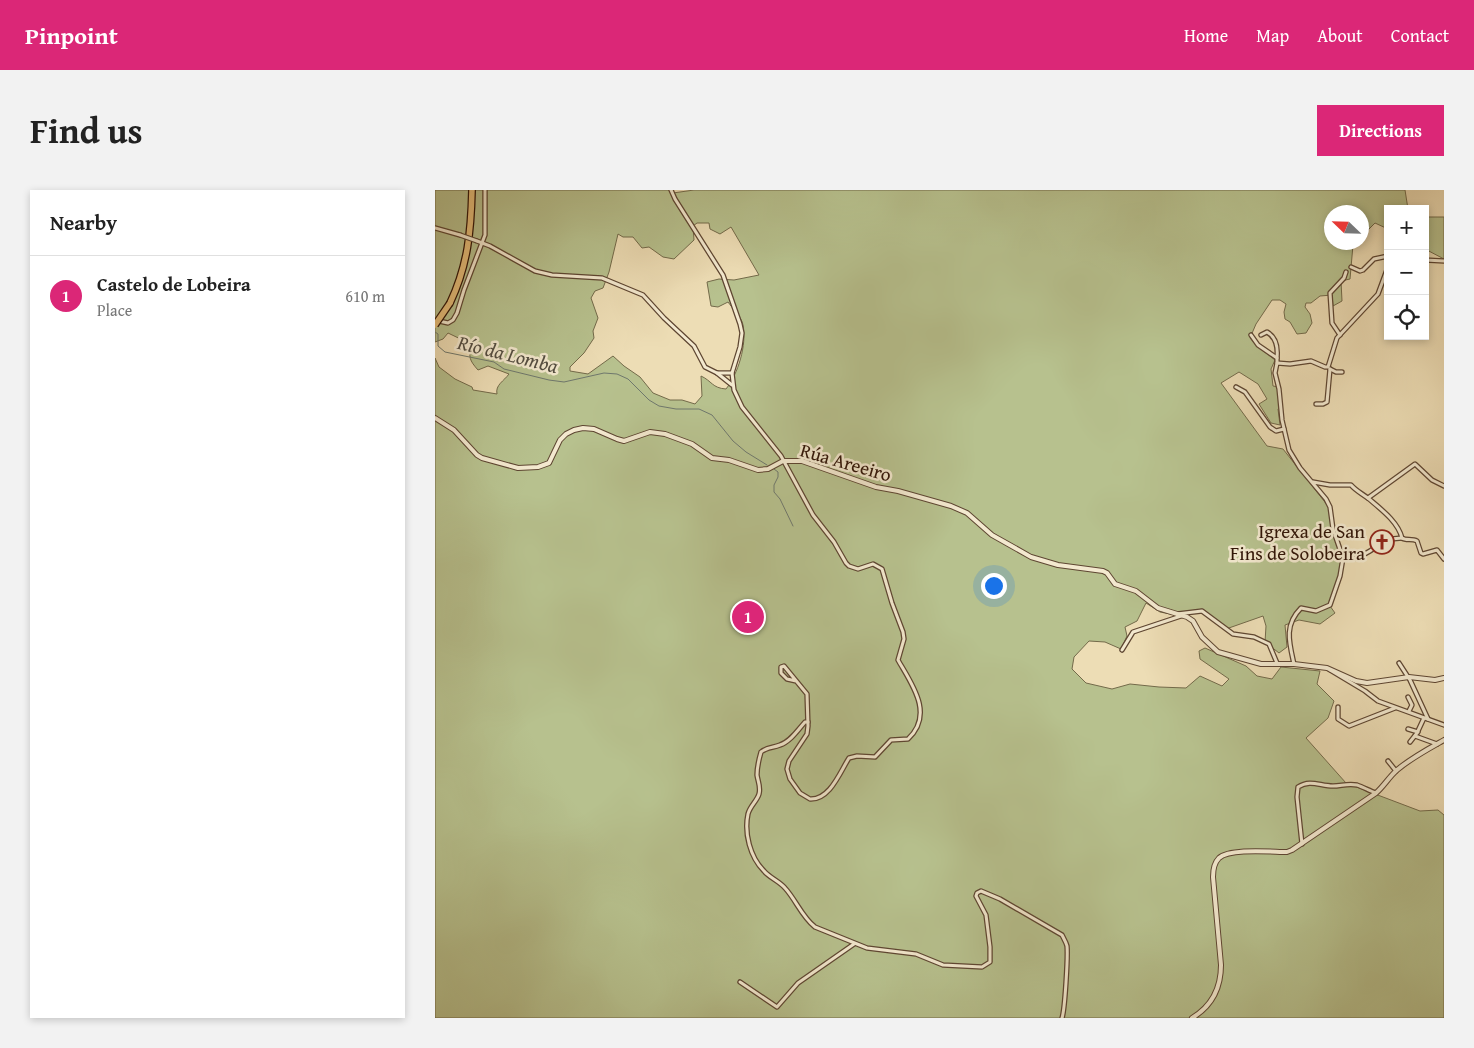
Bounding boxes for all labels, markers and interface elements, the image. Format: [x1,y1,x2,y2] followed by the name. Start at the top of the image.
[25,18,118,53] text: Pinpoint
[1184,22,1228,49] text: Home
[1256,22,1289,49] text: Map
[1317,22,1363,49] text: About
[1391,22,1449,49] text: Contact
[30,105,143,156] text: Find us
[1317,105,1444,156] button: Directions
[1324,205,1369,250] north arrow
[1384,205,1429,340] map controls
[1384,205,1429,250] button: +
[50,207,117,238] text: Nearby
[1384,250,1429,295] button: −
[97,270,251,298] text: Castelo de Lobeira
[62,284,70,308] text: 1
[345,284,385,308] text: 610 m
[1384,295,1429,340] button: locate
[97,298,132,322] text: Place
[454,327,562,380] water label: Río da Lomba
[797,436,895,488] street label: Rúa Areeiro
[1230,517,1365,567] place label: Igrexa de San Fins de Solobeira
[1369,529,1395,555] church icon: Igrexa de San Fins de Solobeira
[981,573,1007,599] your location
[732,598,764,636] pin: 1

